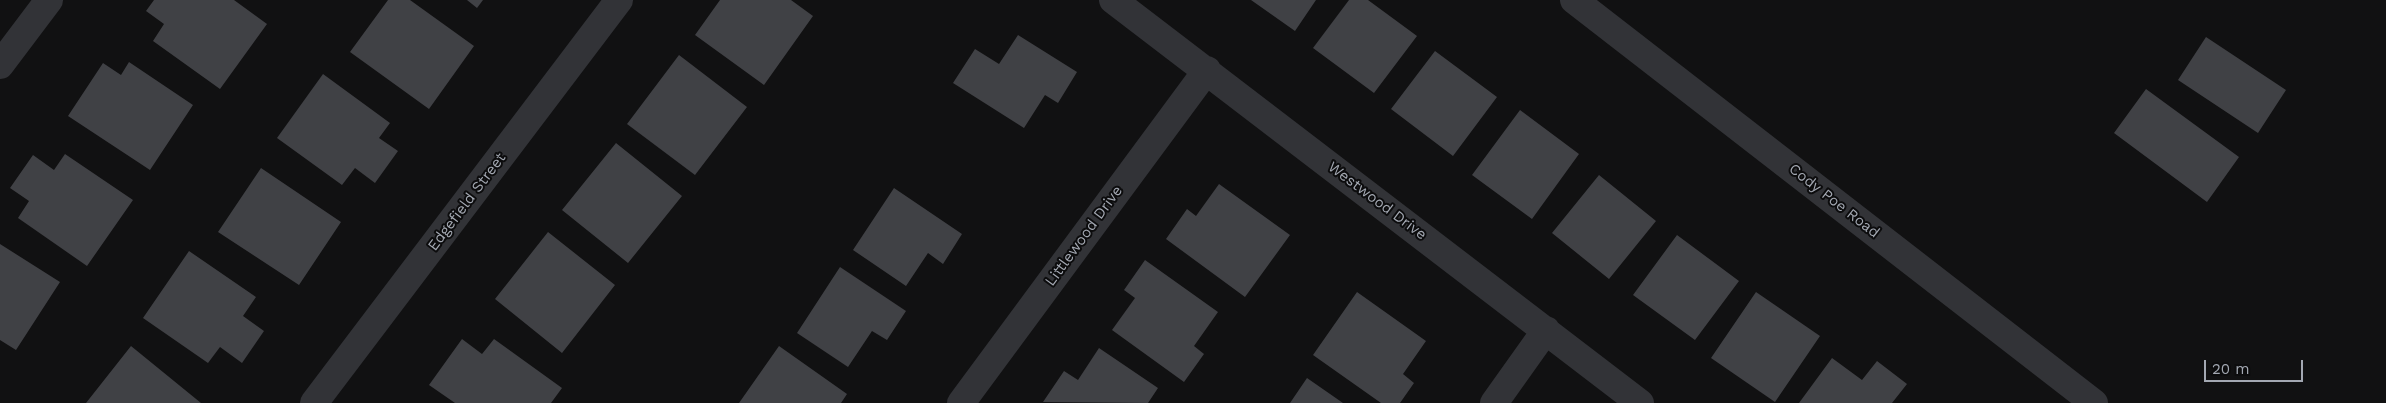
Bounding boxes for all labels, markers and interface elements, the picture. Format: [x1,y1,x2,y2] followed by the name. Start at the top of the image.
[424,149,510,255] street label: Edgefield Street
[1324,158,1430,244] street label: Westwood Drive
[1785,160,1883,242] street label: Cody Poe Road
[1042,182,1126,290] street label: Littlewood Drive
[2206,350,2305,382] scale bar
[2212,360,2250,378] text: 20 m

